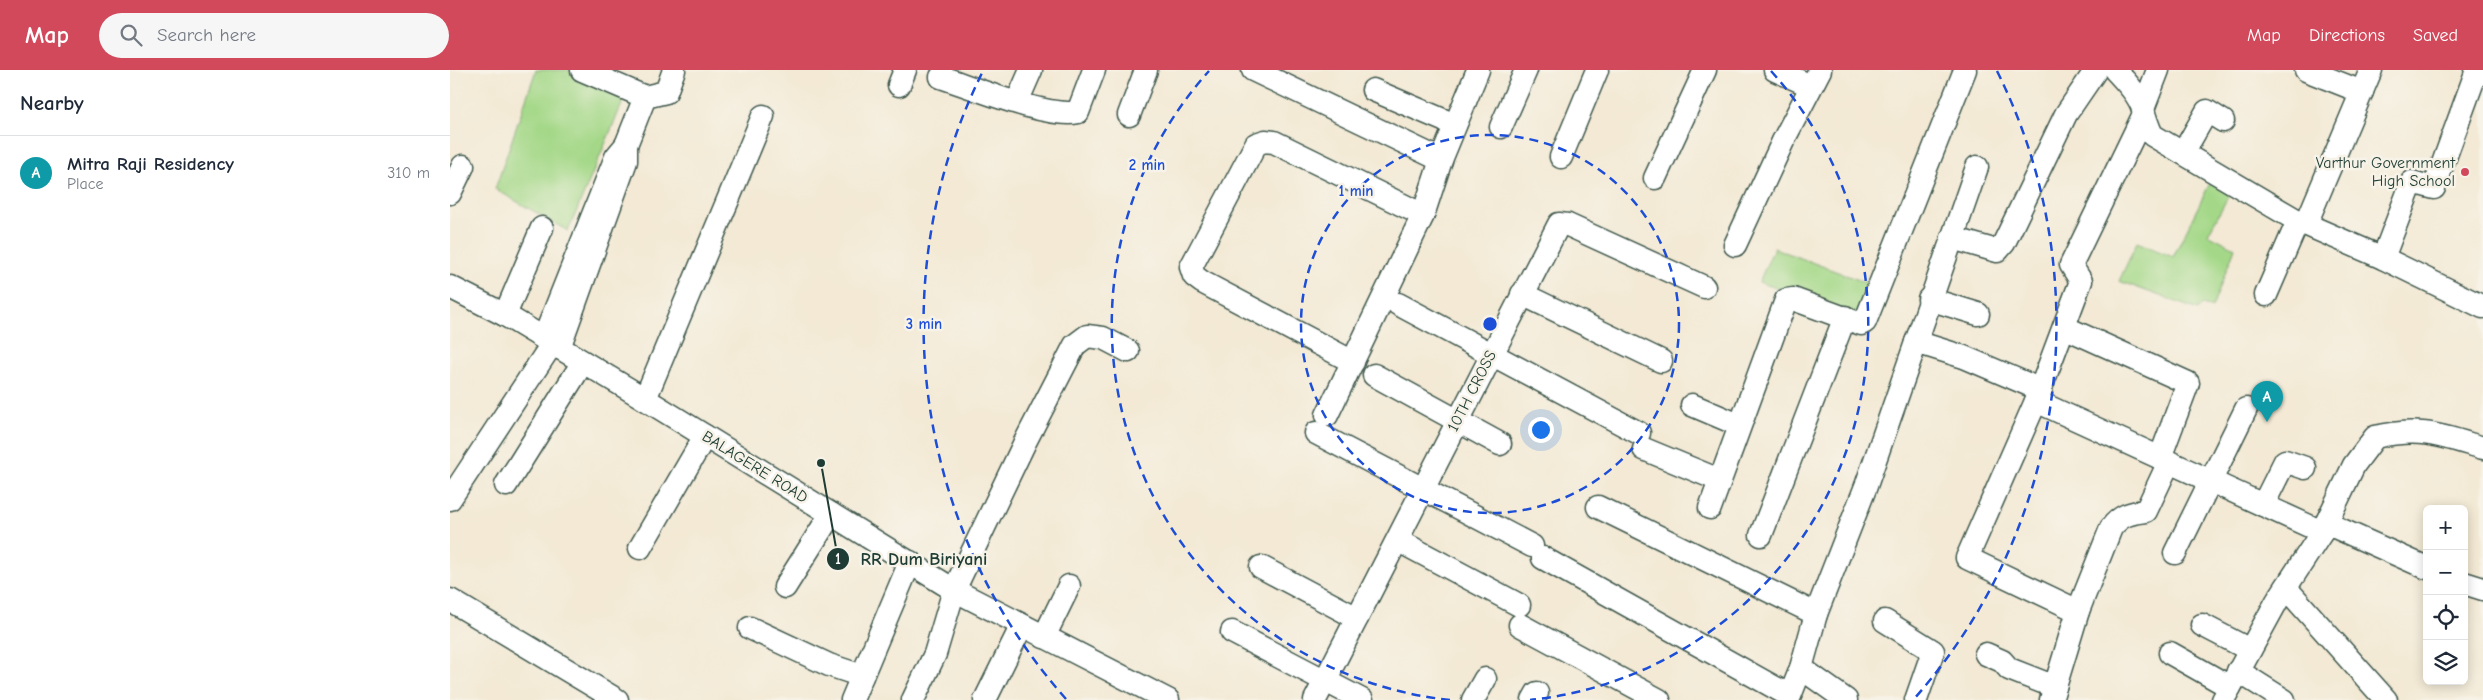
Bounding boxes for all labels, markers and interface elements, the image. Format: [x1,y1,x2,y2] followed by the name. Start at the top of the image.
[99,13,449,58] search box
[25,21,69,49] text: Map
[117,21,145,49] icon: search
[157,24,256,46] text: Search here
[2247,25,2281,46] text: Map
[2309,25,2385,46] text: Directions
[2413,25,2458,46] text: Saved
[20,91,84,115] text: Nearby
[67,153,234,175] text: Mitra Raji Residency
[2316,154,2455,190] place label: Varthur Government High School
[1129,156,1165,174] text: 2 min
[32,164,40,182] text: A
[387,164,430,182] text: 310 m
[2459,166,2471,178] marker: Varthur Government High School
[67,175,103,193] text: Place
[1339,182,1373,200] text: 1 min
[906,315,942,333] text: 3 min
[1481,315,1499,333] centre of rings
[1444,347,1500,435] street label: 10TH CROSS
[2251,381,2283,422] pin: A
[1528,417,1554,443] your location
[699,427,811,507] street label: BALAGERE ROAD
[2423,505,2468,685] map controls
[2423,505,2468,550] button: +
[826,542,998,575] callout: RR Dum Biriyani
[861,549,987,570] text: RR Dum Biriyani
[835,550,841,568] text: 1
[2423,550,2468,595] button: −
[2423,595,2468,640] button: locate
[2423,640,2468,685] button: layers

